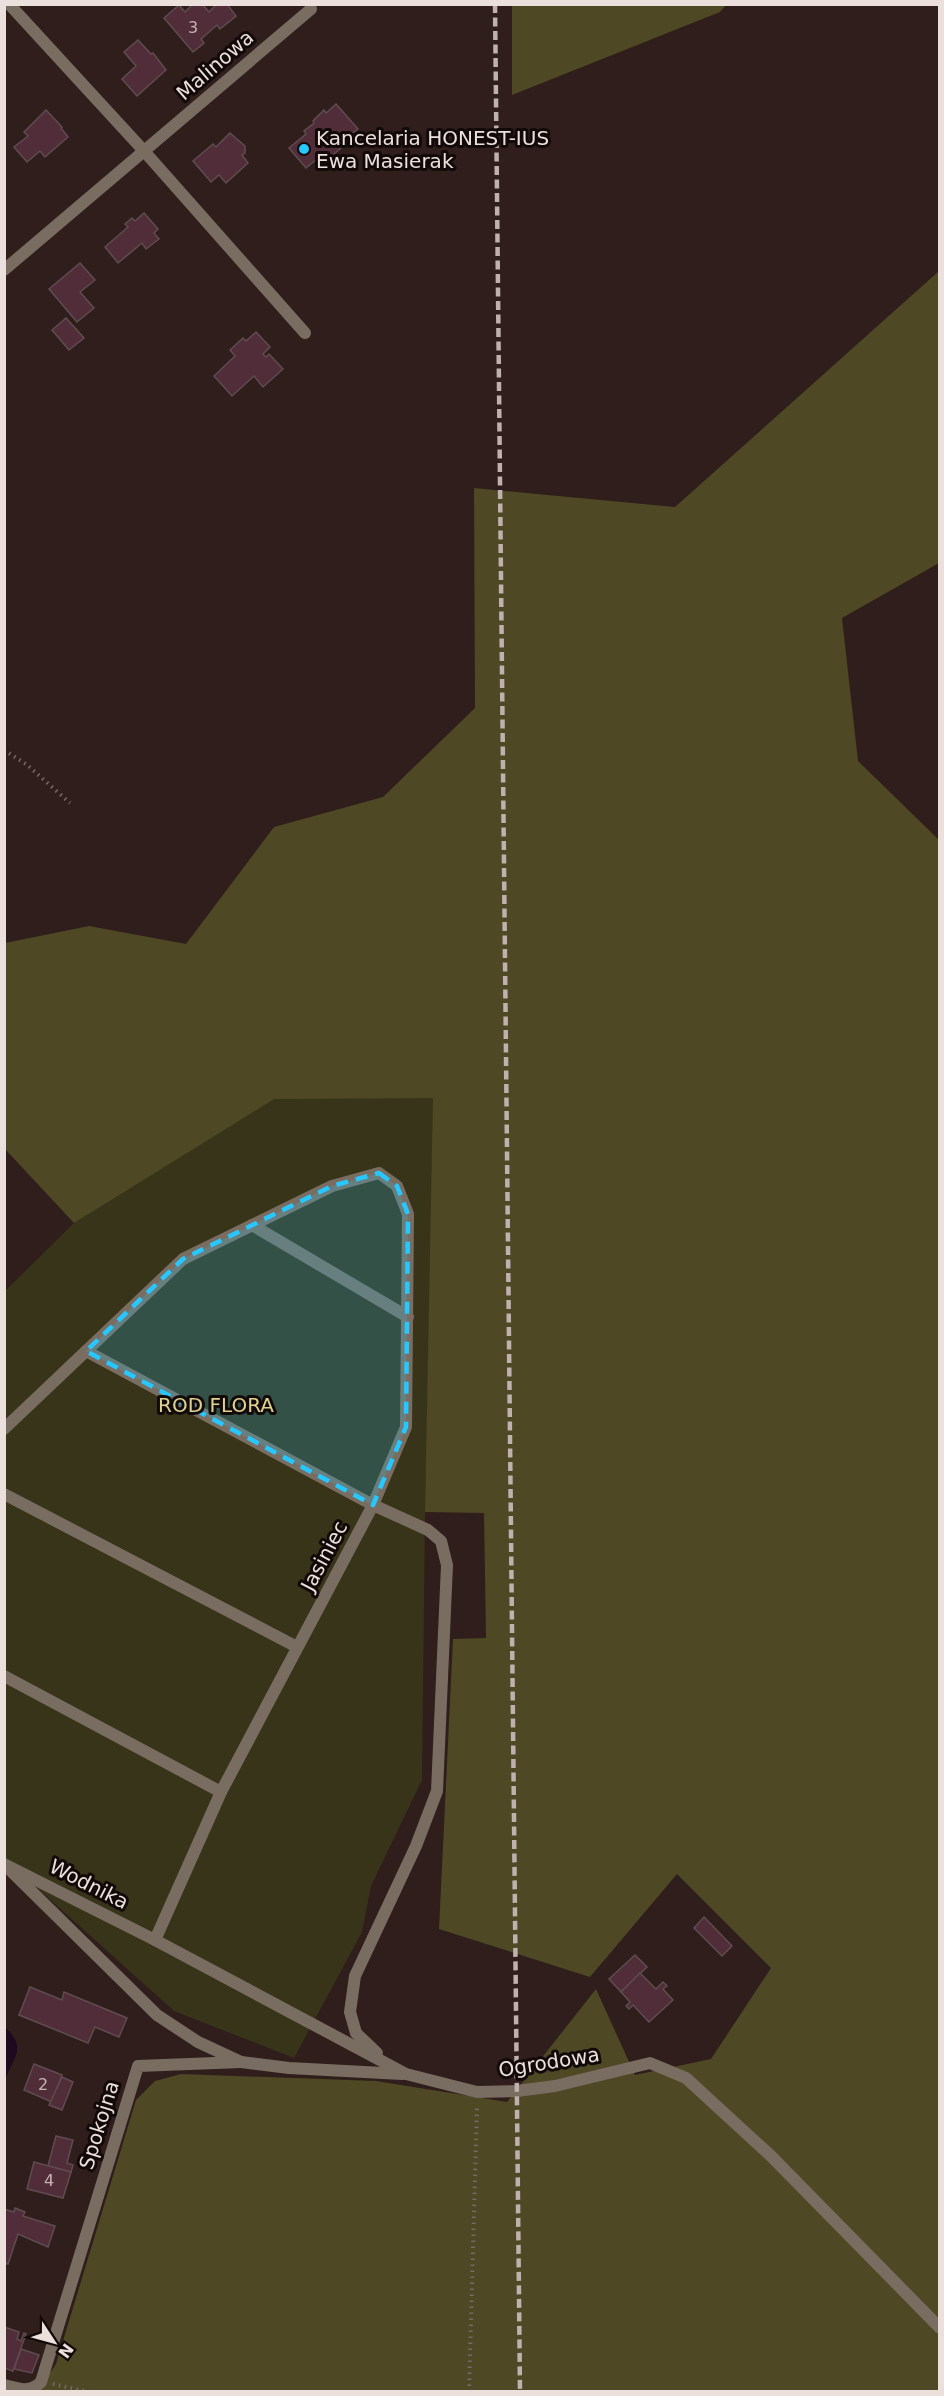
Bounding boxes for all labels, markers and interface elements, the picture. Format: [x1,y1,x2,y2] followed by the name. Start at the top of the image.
[188,18,198,37] house number: 3
[172,25,258,105] street label: Malinowa
[316,126,549,173] place label: Kancelaria HONEST-IUS Ewa Masierak
[297,142,311,156] marker: Kancelaria HONEST-IUS Ewa Masierak
[158,1393,274,1417] park label: ROD FLORA
[295,1517,352,1597] street label: Jasiniec
[46,1854,132,1914] street label: Wodnika
[497,2042,601,2082] street label: Ogrodowa
[38,2075,48,2094] house number: 2
[74,2078,124,2172] street label: Spokojna
[44,2171,54,2190] house number: 4
[24,2312,84,2372] north arrow
[54,2340,77,2362] text: N

